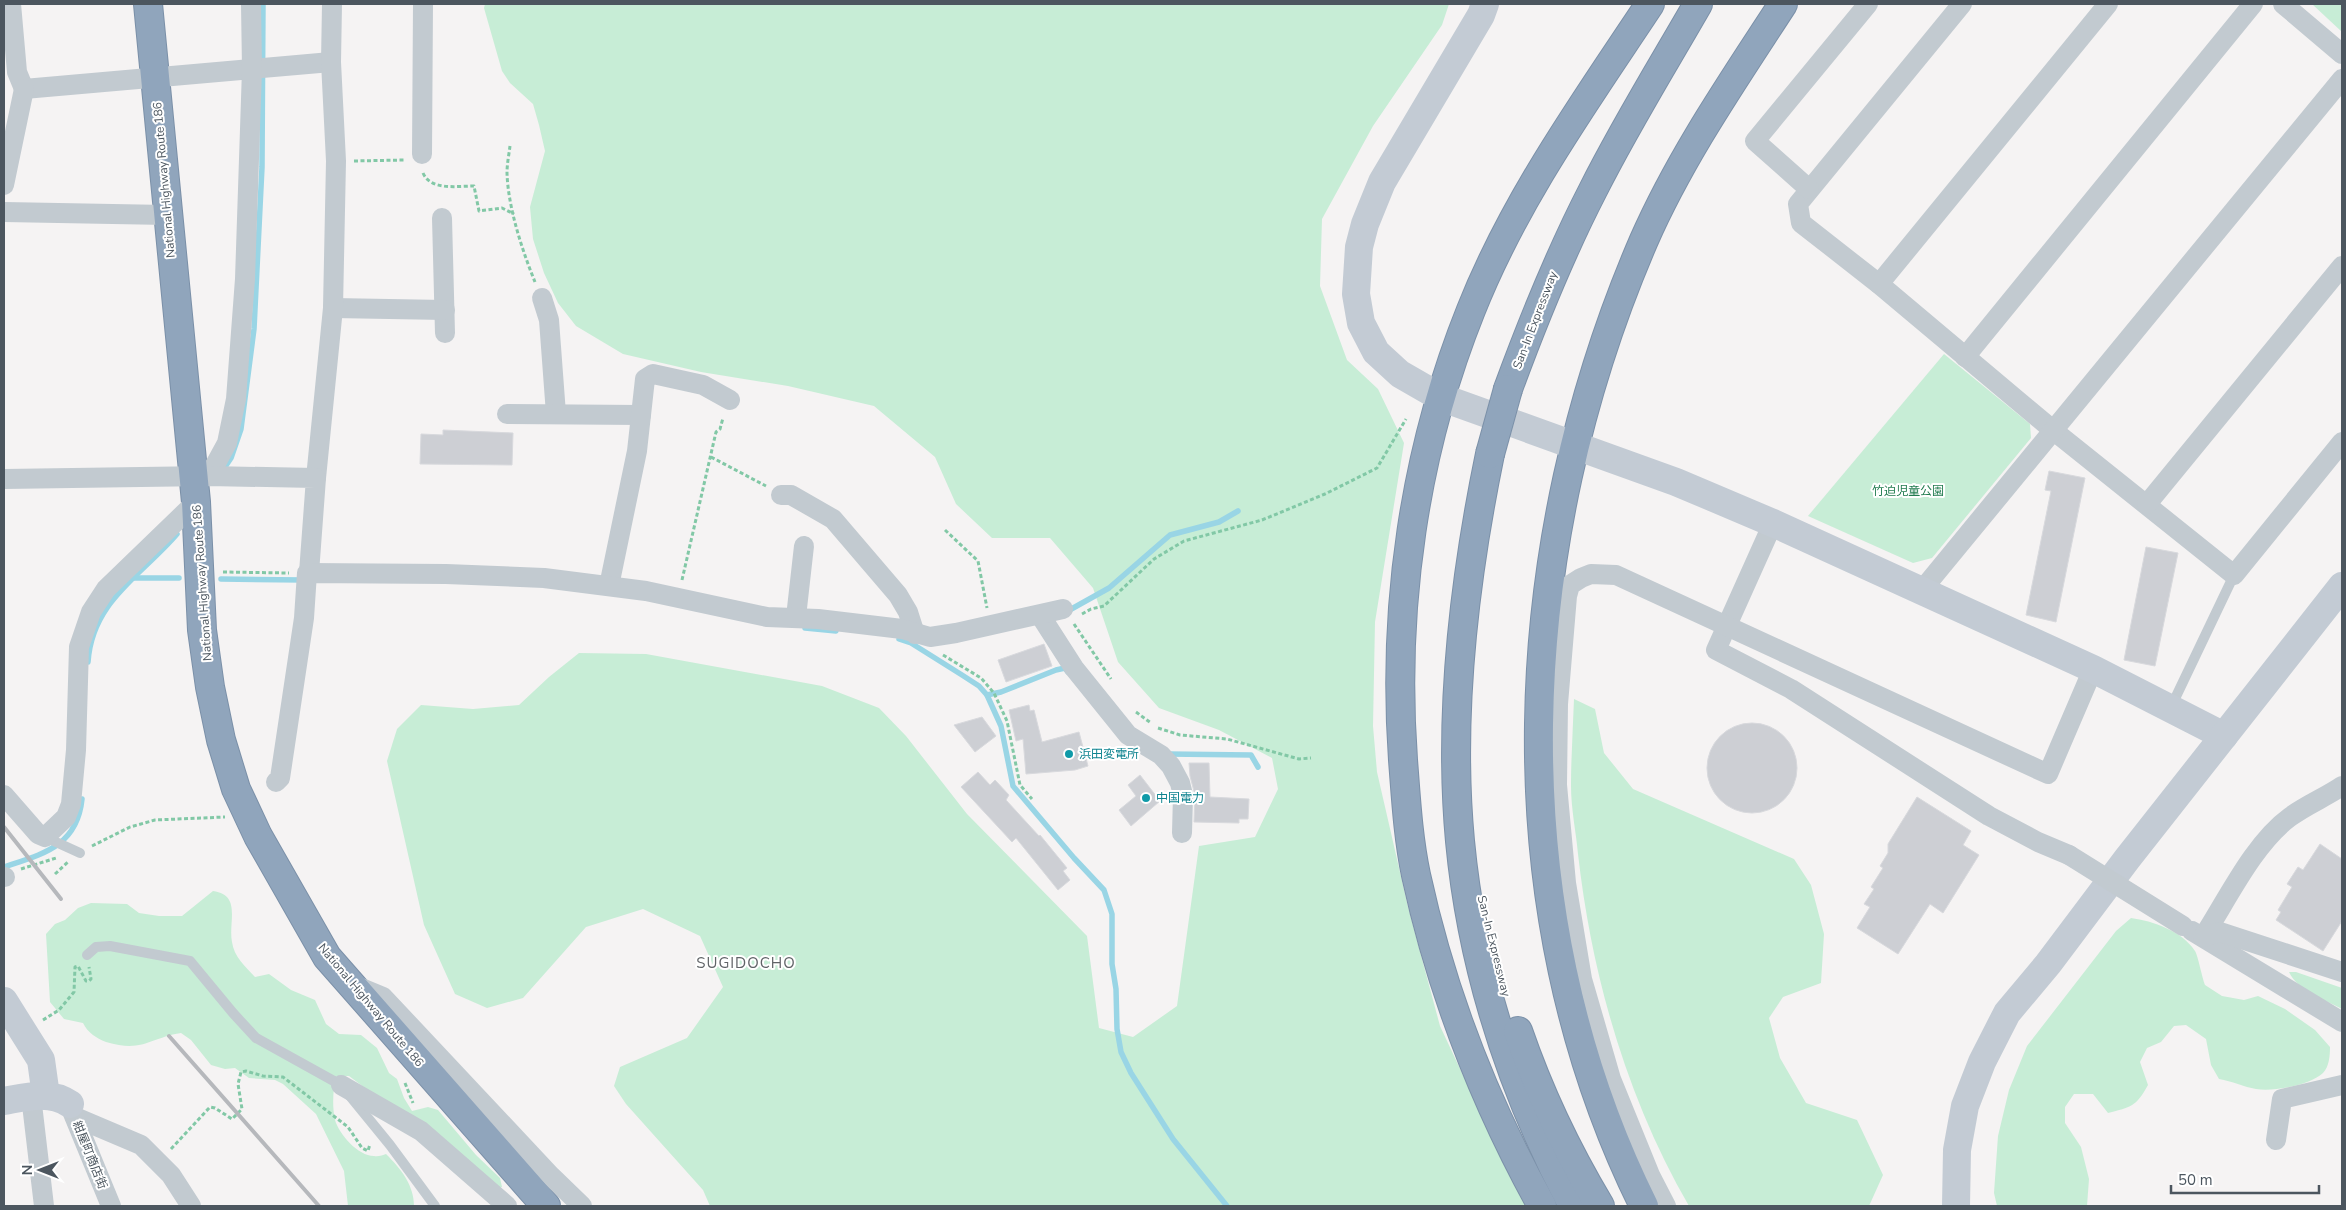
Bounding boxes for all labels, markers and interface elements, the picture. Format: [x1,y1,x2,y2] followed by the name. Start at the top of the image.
[149,101,179,259] street label: National Highway Route 186
[1509,268,1561,371] street label: San-In Expressway
[1872,483,1944,499] park label: 竹迫児童公園
[189,504,215,662] street label: National Highway Route 186
[1079,746,1139,762] place label: 浜田変電所
[1063,748,1075,760] marker: 浜田変電所
[1156,790,1204,806] place label: 中国電力
[1140,792,1152,804] marker: 中国電力
[1474,894,1514,999] street label: San-In Expressway
[315,940,427,1070] street label: National Highway Route 186
[696,953,796,973] district label: SUGIDOCHO
[69,1119,111,1191] street label: 紺屋町商店街
[15,1145,65,1195] north arrow
[2171,1162,2318,1194] scale bar
[18,1165,37,1175] text: N
[2178,1170,2213,1190] text: 50 m

